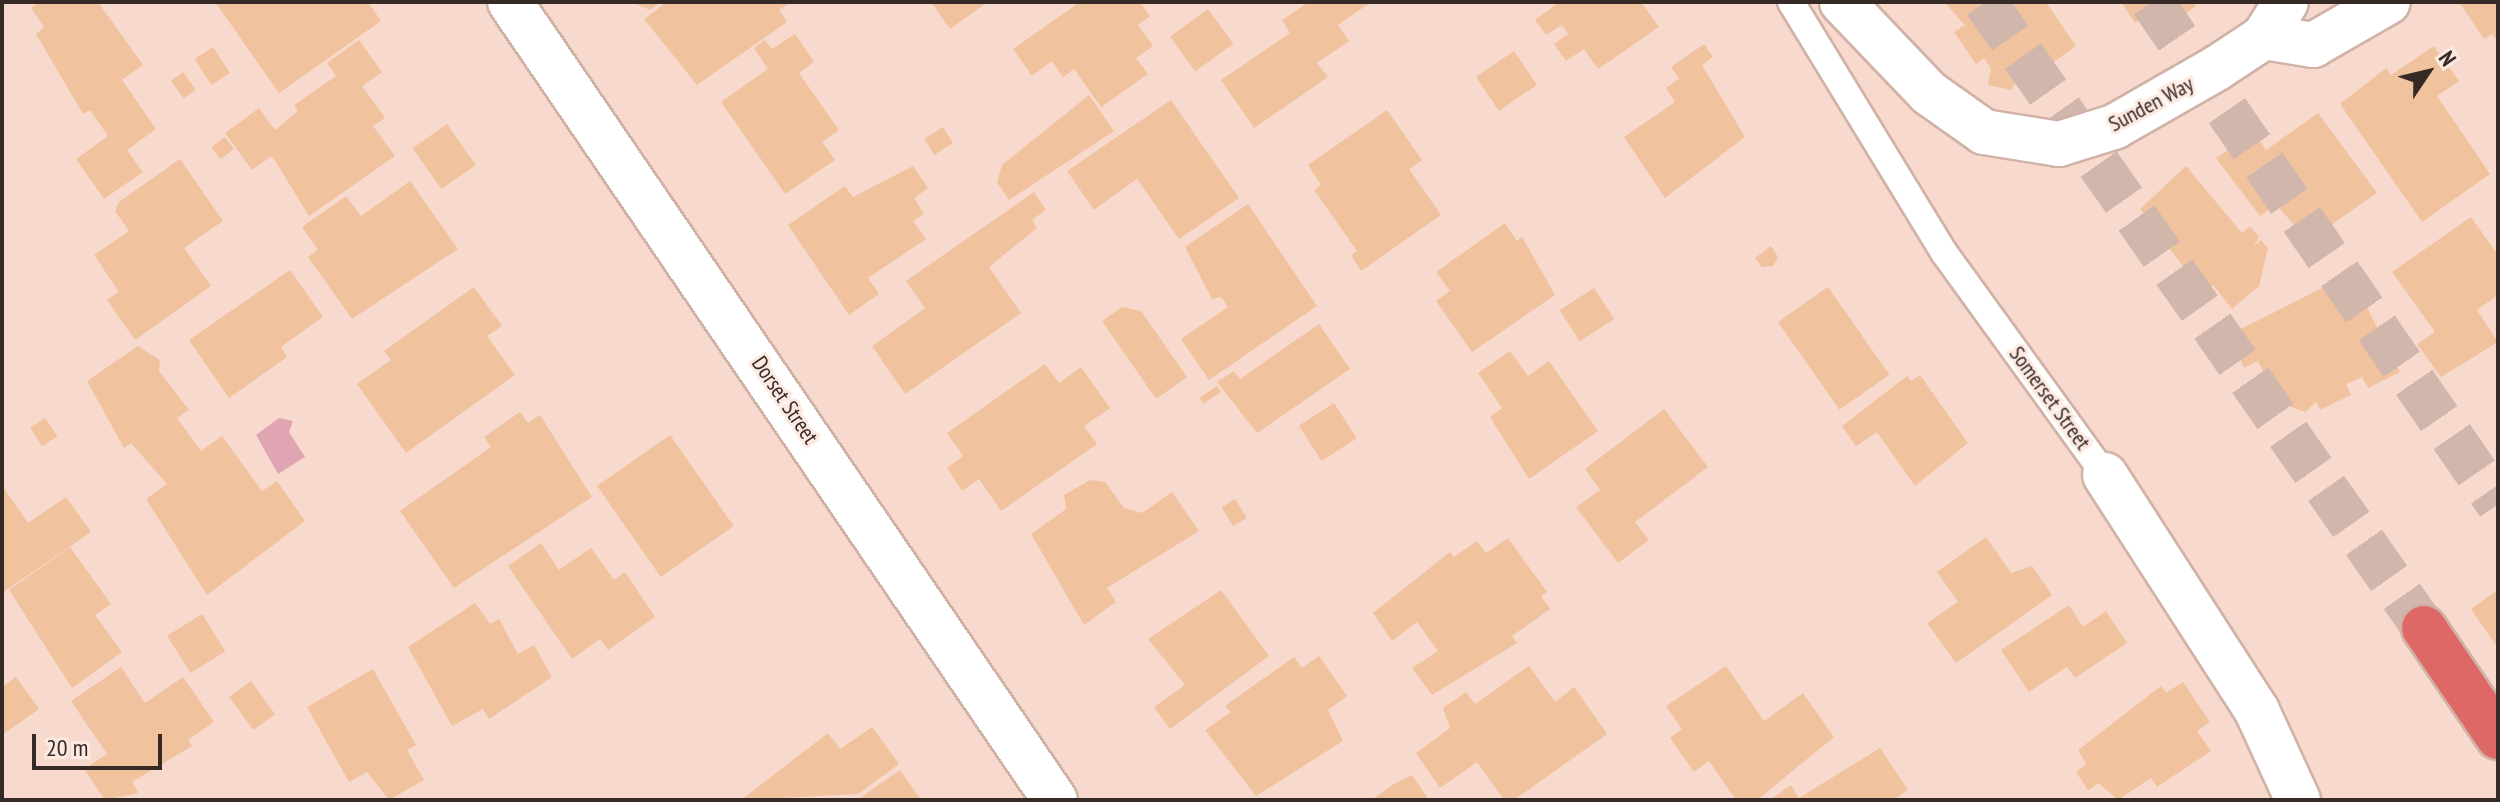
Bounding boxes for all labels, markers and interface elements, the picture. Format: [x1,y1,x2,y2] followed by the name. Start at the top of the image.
[2388,32,2468,112] north arrow
[2433,45,2463,71] text: N
[2104,71,2198,137] street label: Sunden Way
[2004,341,2096,455] street label: Somerset Street
[746,351,824,449] street label: Dorset Street
[36,718,166,768] scale bar
[46,732,88,763] text: 20 m

